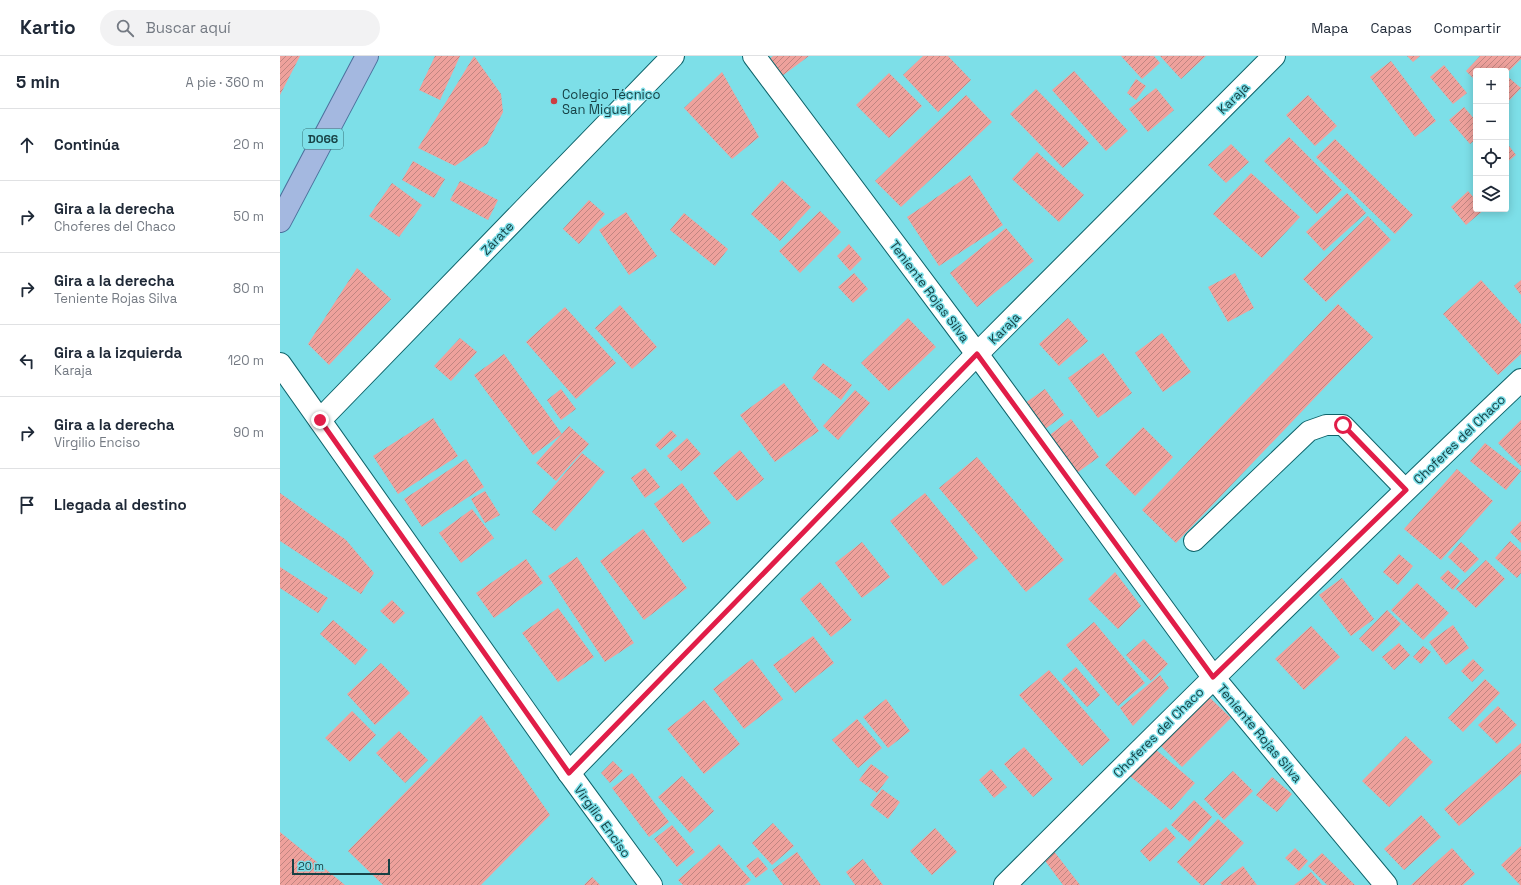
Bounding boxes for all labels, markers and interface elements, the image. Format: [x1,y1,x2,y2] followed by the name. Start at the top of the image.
[100,10,380,46] search box
[20,15,76,40] text: Kartio
[114,17,136,39] icon: search
[146,18,231,37] text: Buscar aquí
[1311,19,1348,37] text: Mapa
[1370,19,1412,37] text: Capas
[1434,19,1501,37] text: Compartir
[1473,68,1509,212] map controls
[1473,68,1509,104] button: +
[16,71,60,93] text: 5 min
[186,74,264,91] text: A pie · 360 m
[1214,78,1253,118] street label: Karaja
[562,86,661,118] place label: Colegio Técnico San Miguel
[549,96,559,106] marker: Colegio Técnico San Miguel
[1473,104,1509,140] button: −
[303,129,343,149] road number: D066
[16,134,38,156] icon: ahead
[54,135,120,154] text: Continúa
[233,136,264,153] text: 20 m
[1473,140,1509,176] button: locate
[1473,176,1509,212] button: layers
[54,199,174,218] text: Gira a la derecha
[16,206,38,228] icon: right
[233,208,264,225] text: 50 m
[54,218,176,235] text: Choferes del Chaco
[477,218,517,259] street label: Zárate
[886,237,974,346] street label: Teniente Rojas Silva
[54,271,174,290] text: Gira a la derecha
[16,278,38,300] icon: right
[233,280,264,297] text: 80 m
[54,290,177,307] text: Teniente Rojas Silva
[985,308,1024,348] street label: Karaja
[54,343,182,362] text: Gira a la izquierda
[16,350,38,372] icon: left
[228,352,264,369] text: 120 m
[54,362,92,379] text: Karaja
[1410,391,1509,488] street label: Choferes del Chaco
[311,411,329,429] route end
[54,415,174,434] text: Gira a la derecha
[1334,416,1352,434] route start
[16,422,38,444] icon: right
[233,424,264,441] text: 90 m
[54,434,140,451] text: Virgilio Enciso
[16,494,38,516] icon: arrive
[54,495,187,514] text: Llegada al destino
[1214,681,1306,786] street label: Teniente Rojas Silva
[1109,683,1207,781] street label: Choferes del Chaco
[570,781,635,861] street label: Virgilio Enciso
[292,857,390,876] scale bar
[298,859,324,873] text: 20 m

